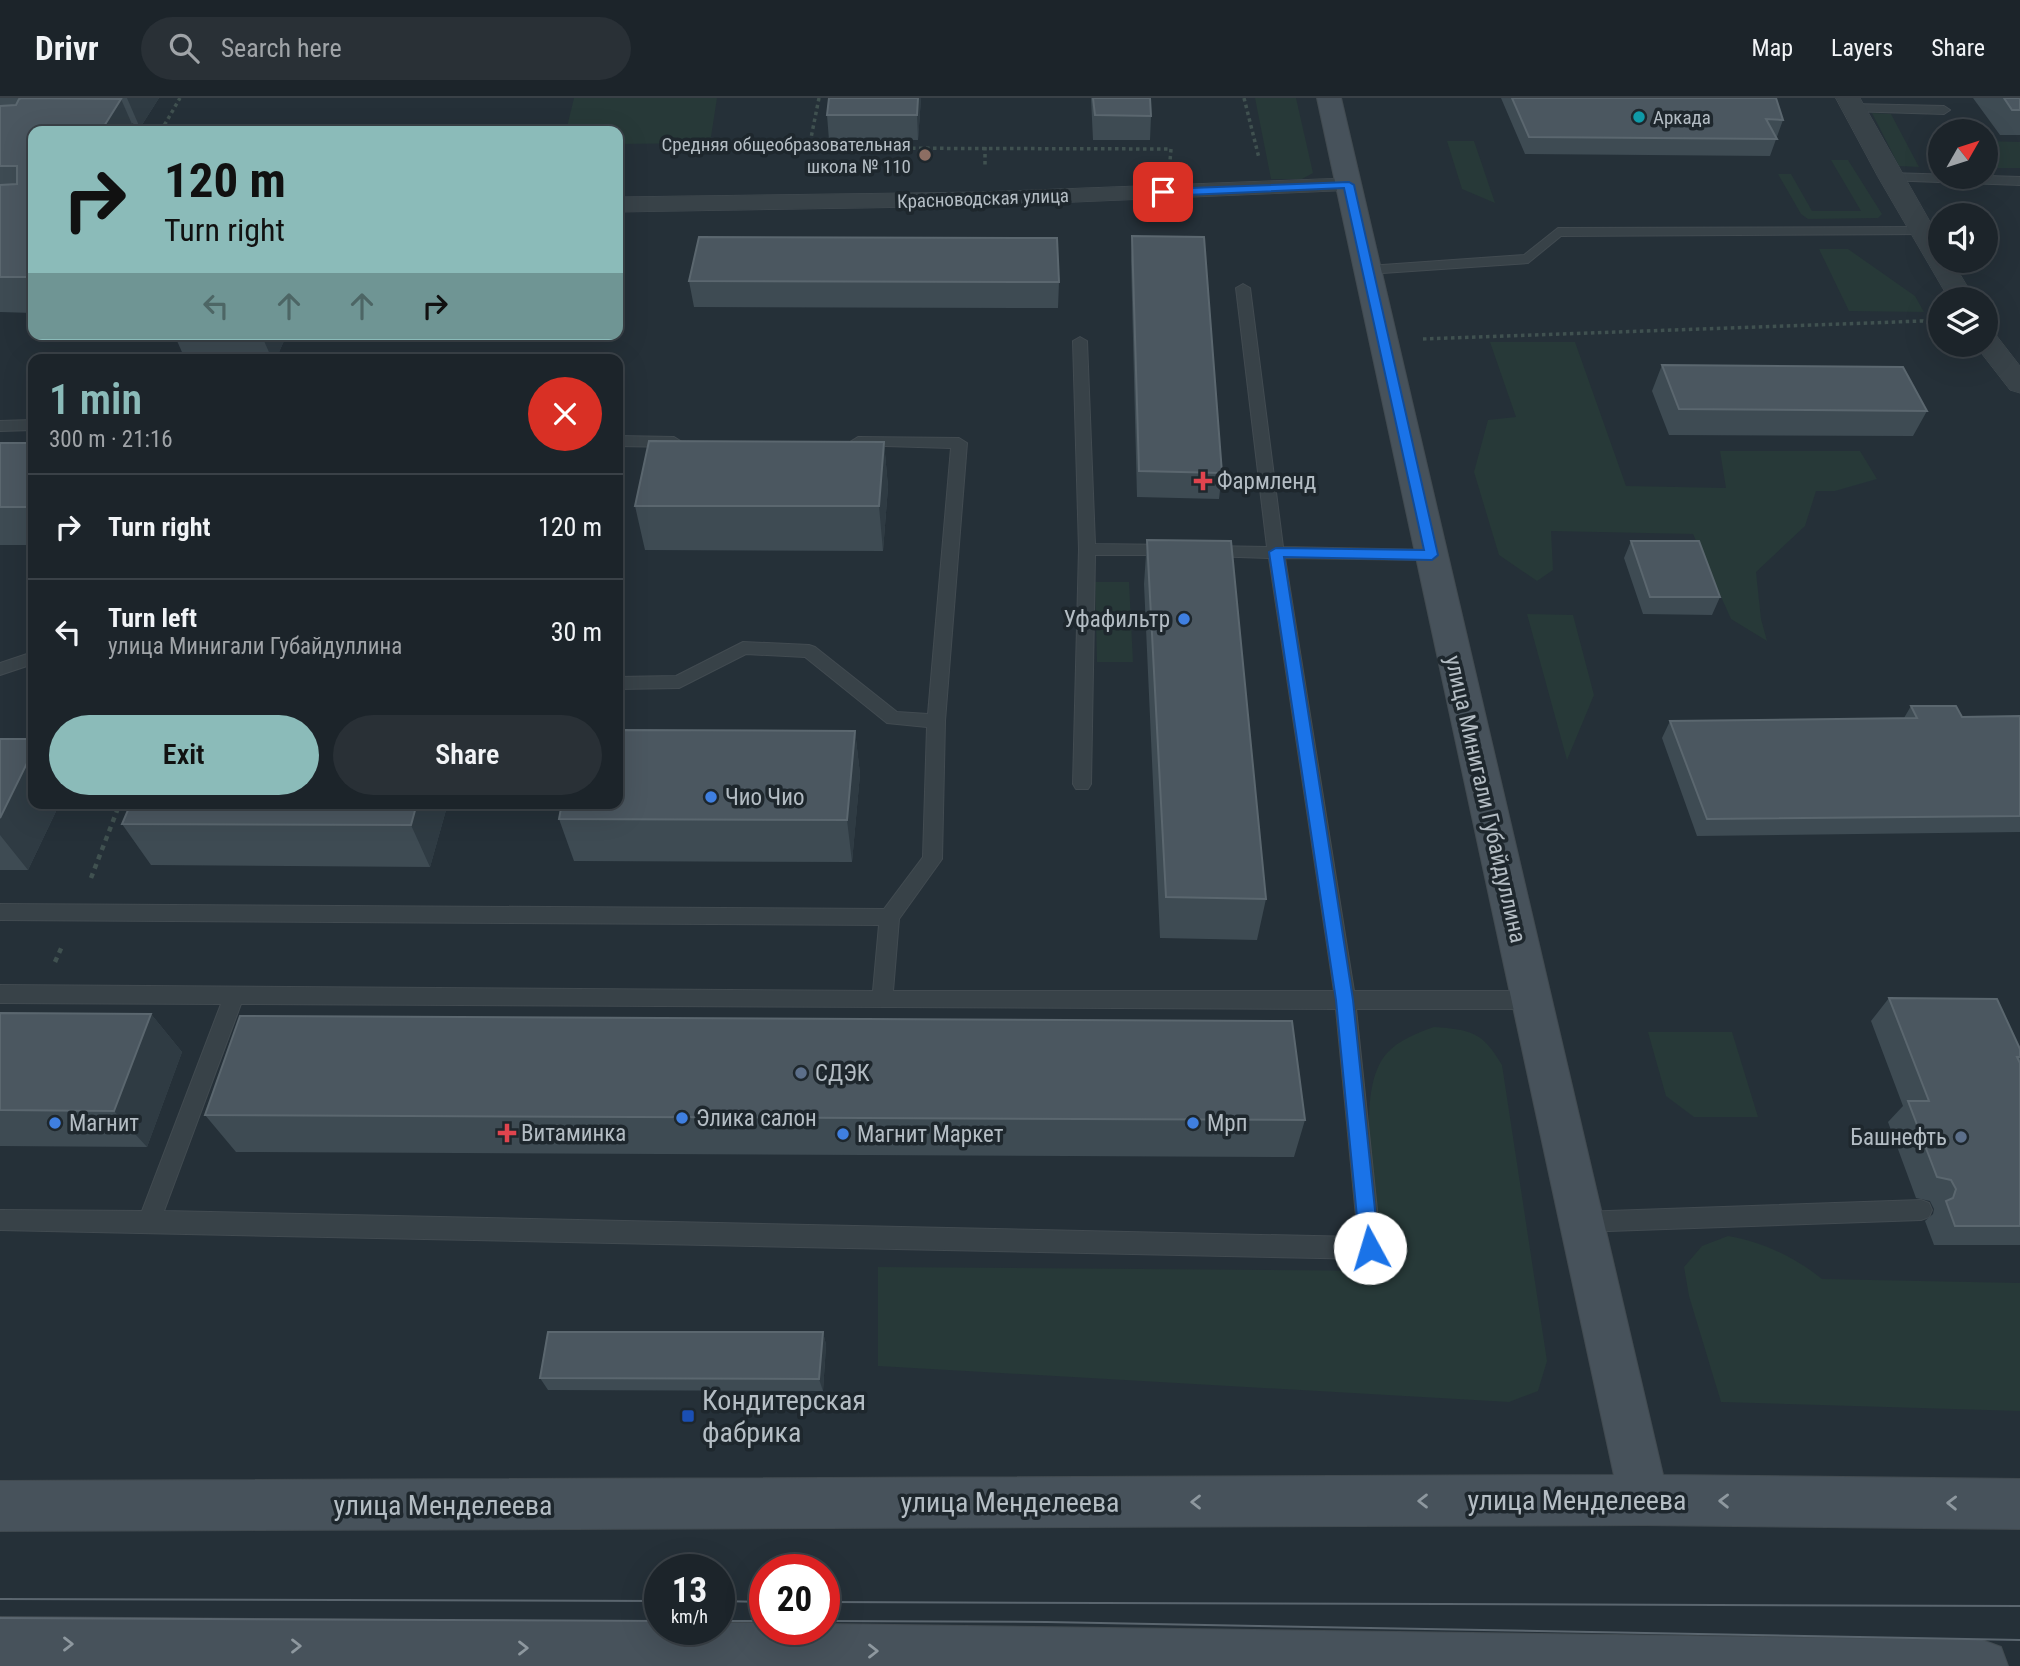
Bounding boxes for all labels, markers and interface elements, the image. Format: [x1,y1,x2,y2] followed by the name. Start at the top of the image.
[141,17,631,80] search box
[35,29,99,68] text: Drivr
[165,29,203,67] icon: search
[221,33,342,63] text: Search here
[1752,34,1793,62] text: Map
[1831,34,1893,62] text: Layers
[1931,34,1985,62] text: Share
[1653,106,1711,129] place label: Аркада
[1631,109,1647,125] marker: Аркада
[1928,119,1998,189] north arrow
[1928,119,1998,357] map controls
[661,133,911,178] place label: Средняя общеобразовательная школа № 110
[917,147,933,163] marker: Средняя общеобразовательная школа № 110
[164,152,286,209] text: 120 m
[49,154,140,245] icon: right
[1133,162,1193,222] pin
[1144,173,1182,211] icon: arrive
[897,184,1069,213] street label: Красноводская улица
[1928,203,1998,273] button: sound
[164,211,285,249] text: Turn right
[197,287,235,325] icon: left
[270,287,308,325] icon: ahead
[343,287,381,325] icon: ahead
[416,287,454,325] icon: right
[1928,287,1998,357] button: layers
[49,375,142,424] text: 1 min
[528,377,602,451] button: close
[49,426,173,453] text: 300 m · 21:16
[1217,468,1316,495] place label: Фармленд
[1195,473,1211,489] marker: Фармленд
[49,508,87,546] icon: right
[108,512,210,542] text: Turn right
[538,512,602,542] text: 120 m
[108,603,197,633] text: Turn left
[1063,606,1170,633] place label: Уфафильтр
[1176,611,1192,627] marker: Уфафильтр
[49,613,87,651] icon: left
[551,617,602,647] text: 30 m
[108,633,402,660] text: улица Минигали Губайдуллина
[1439,653,1532,945] street label: улица Минигали Губайдуллина
[49,715,319,795] button: Exit
[333,715,602,795] button: Share
[725,784,804,811] place label: Чио Чио
[703,789,719,805] marker: Чио Чио
[815,1060,870,1087] place label: СДЭК
[793,1065,809,1081] marker: СДЭК
[696,1105,817,1132] place label: Элика салон
[69,1110,139,1137] place label: Магнит
[674,1110,690,1126] marker: Элика салон
[1207,1110,1247,1137] place label: Мрп
[47,1115,63,1131] marker: Магнит
[1185,1115,1201,1131] marker: Мрп
[521,1120,626,1147] place label: Витаминка
[857,1121,1004,1148] place label: Магнит Маркет
[1850,1124,1947,1151] place label: Башнефть
[499,1125,515,1141] marker: Витаминка
[835,1126,851,1142] marker: Магнит Маркет
[1953,1129,1969,1145] marker: Башнефть
[1333,1211,1407,1285] position arrow
[702,1384,866,1449] place label: Кондитерская фабрика
[680,1408,696,1424] marker: Кондитерская фабрика
[1468,1484,1686,1517] street label: улица Менделеева
[901,1486,1119,1519] street label: улица Менделеева
[334,1489,552,1522] street label: улица Менделеева
[1418,1493,1428,1509] one-way arrow
[1719,1493,1729,1509] one-way arrow
[1190,1494,1201,1510] one-way arrow
[1946,1496,1957,1511] one-way arrow
[749,1554,840,1645] speed limit sign: 20
[672,1570,707,1611] text: 13
[671,1606,708,1627] text: km/h
[63,1636,74,1652] one-way arrow
[291,1638,301,1654] one-way arrow
[518,1640,529,1656] one-way arrow
[868,1643,879,1658] one-way arrow

